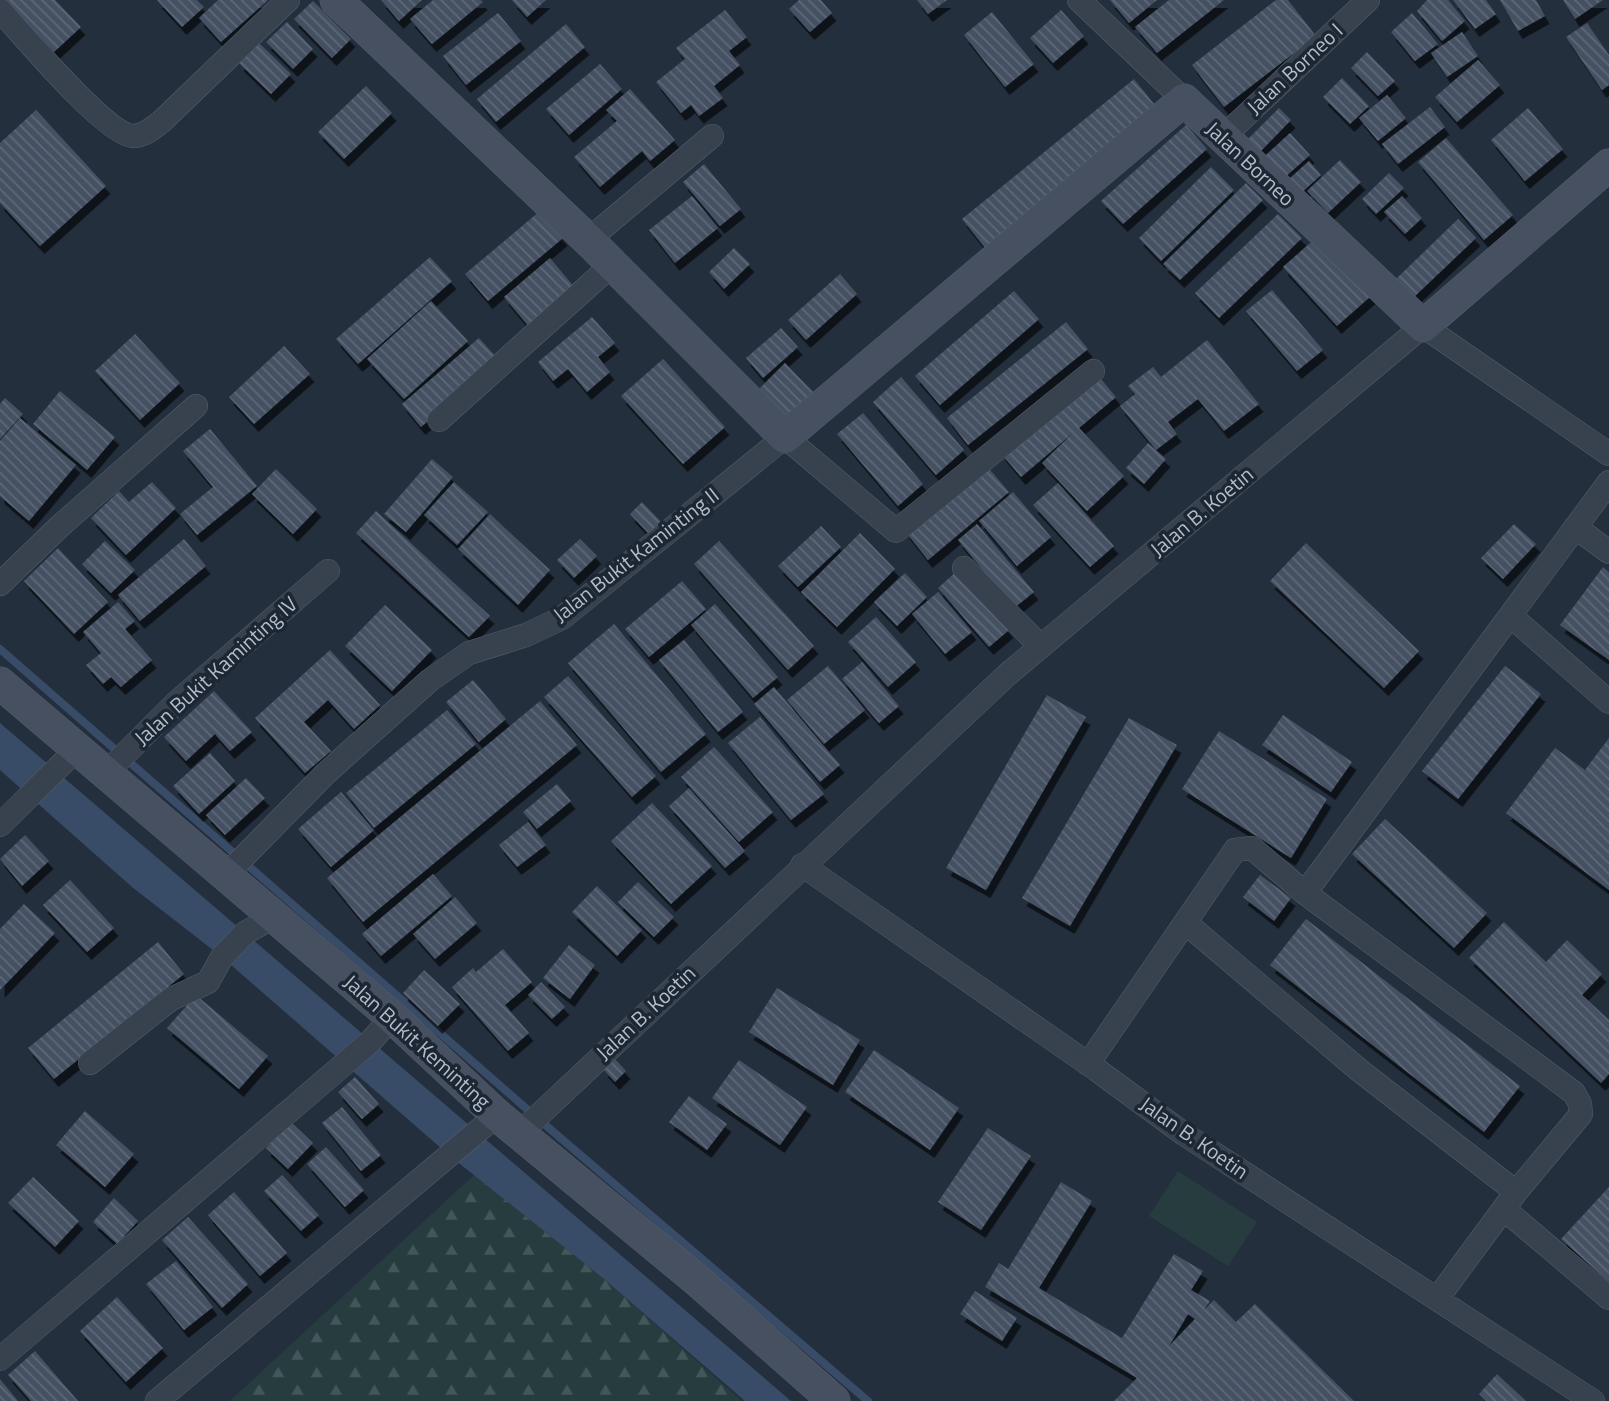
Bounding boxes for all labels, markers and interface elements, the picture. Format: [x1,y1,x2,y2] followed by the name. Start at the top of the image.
[1239,15,1350,122] street label: Jalan Borneo I
[1199,113,1303,213] street label: Jalan Borneo
[1143,458,1260,564] street label: Jalan B. Koetin
[545,479,725,629] street label: Jalan Bukit Kaminting II
[126,588,304,753] street label: Jalan Bukit Kaminting IV
[588,957,702,1067] street label: Jalan B. Koetin
[337,966,498,1116] street label: Jalan Bukit Keminting
[1134,1088,1256,1187] street label: Jalan B. Koetin

